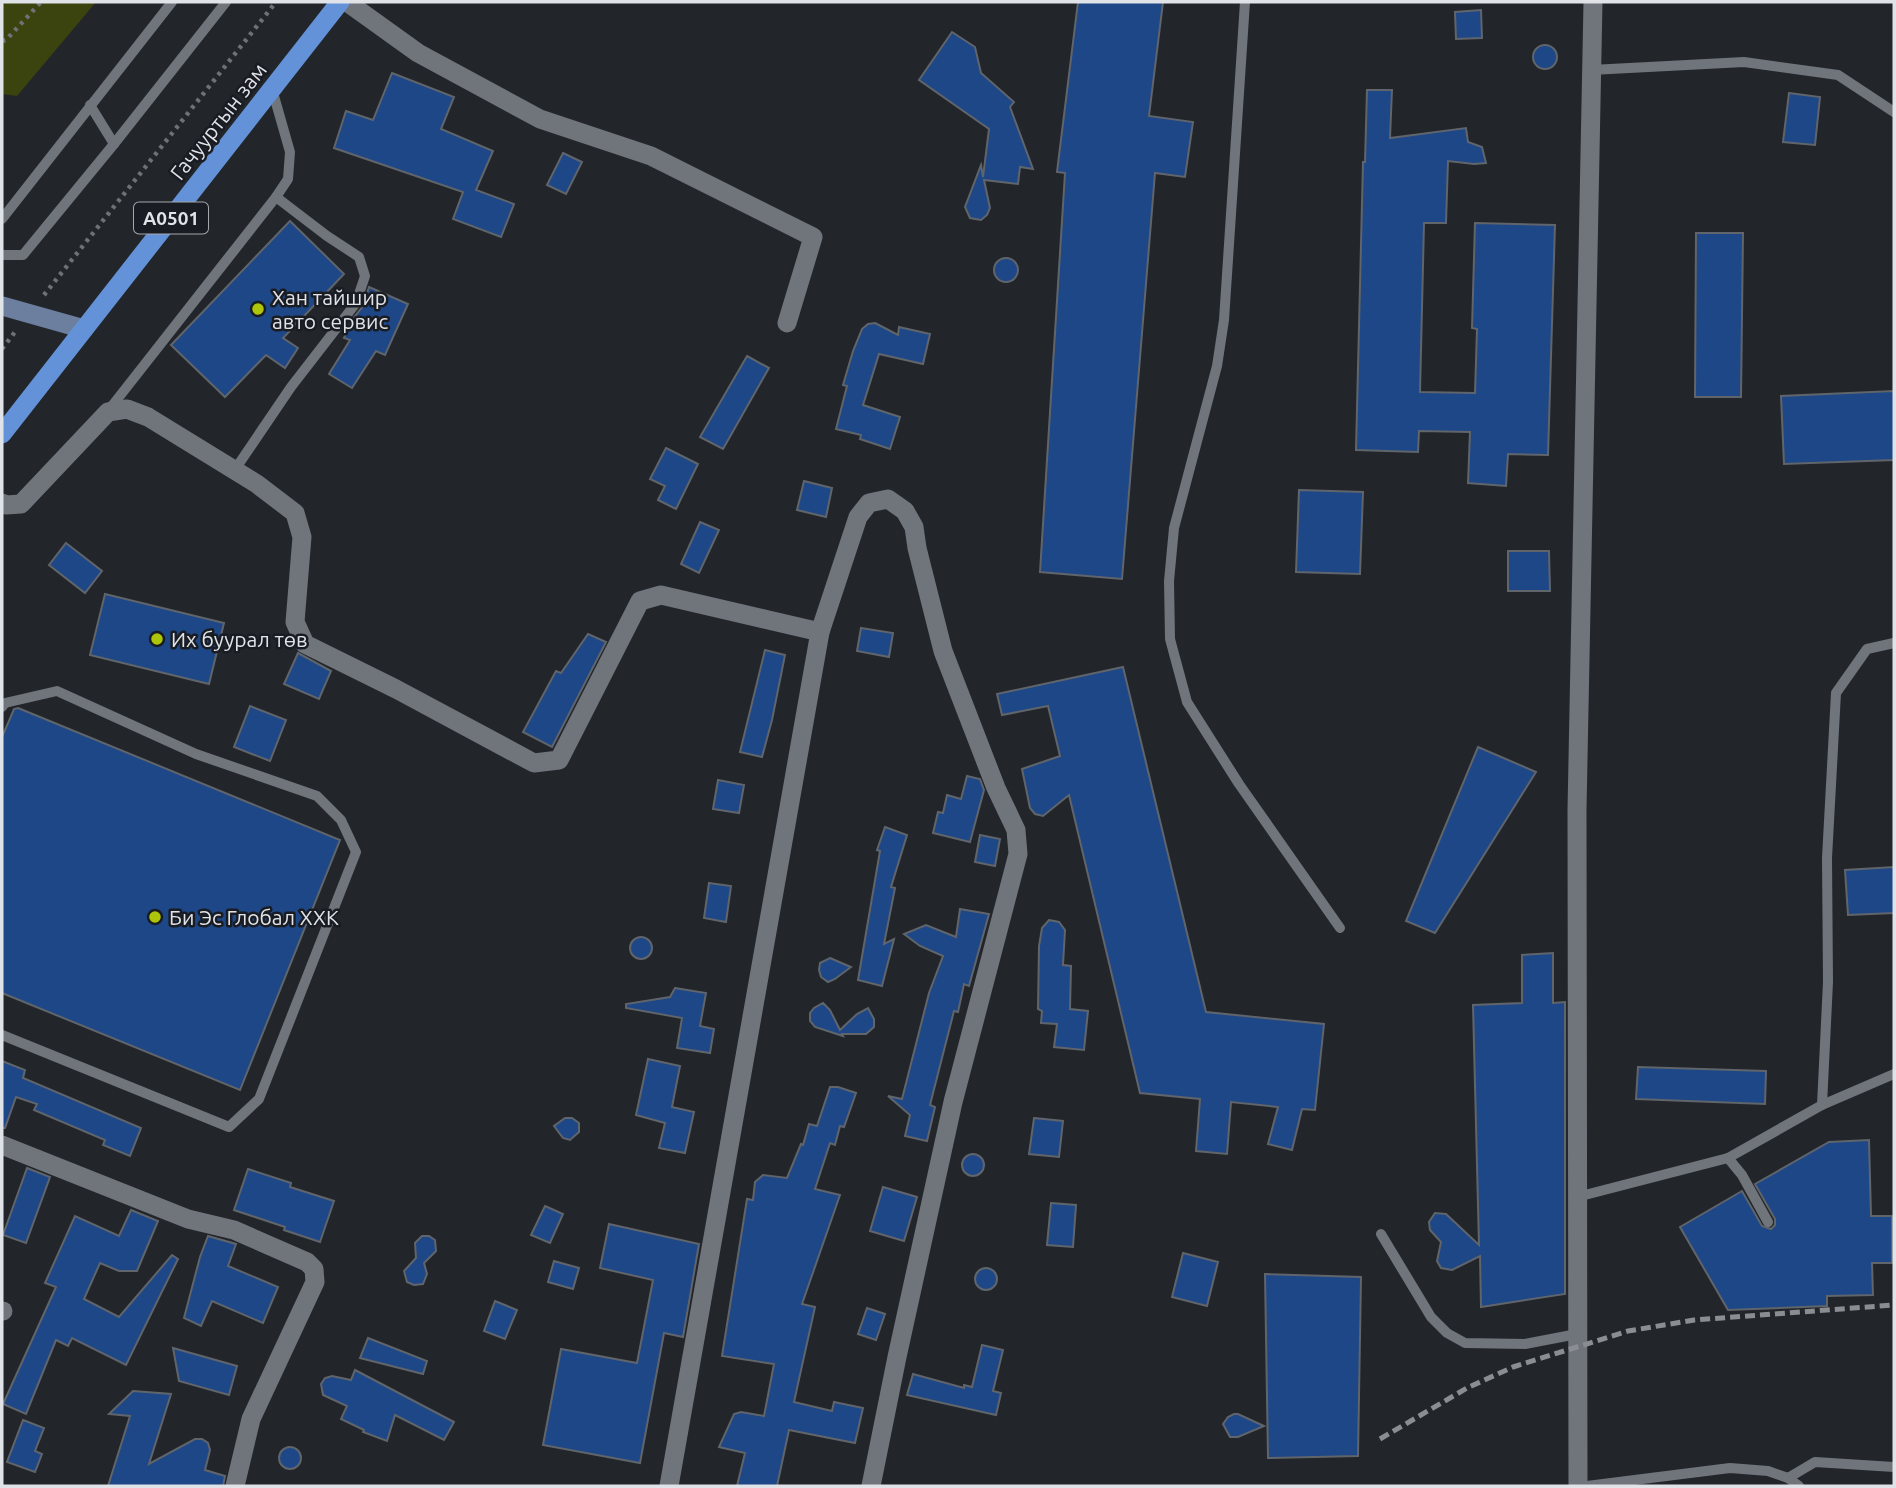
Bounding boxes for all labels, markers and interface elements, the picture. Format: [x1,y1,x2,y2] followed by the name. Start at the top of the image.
[165,58,271,184] street label: Гачууртын зам
[134,202,208,233] road number: A0501
[272,285,388,333] place label: Хан тайшир авто сервис
[250,301,266,317] marker: Хан тайшир авто сервис
[171,627,308,651] place label: Их буурал төв
[149,631,165,647] marker: Их буурал төв
[169,905,339,929] place label: Би Эс Глобал ХХК
[147,909,163,925] marker: Би Эс Глобал ХХК

